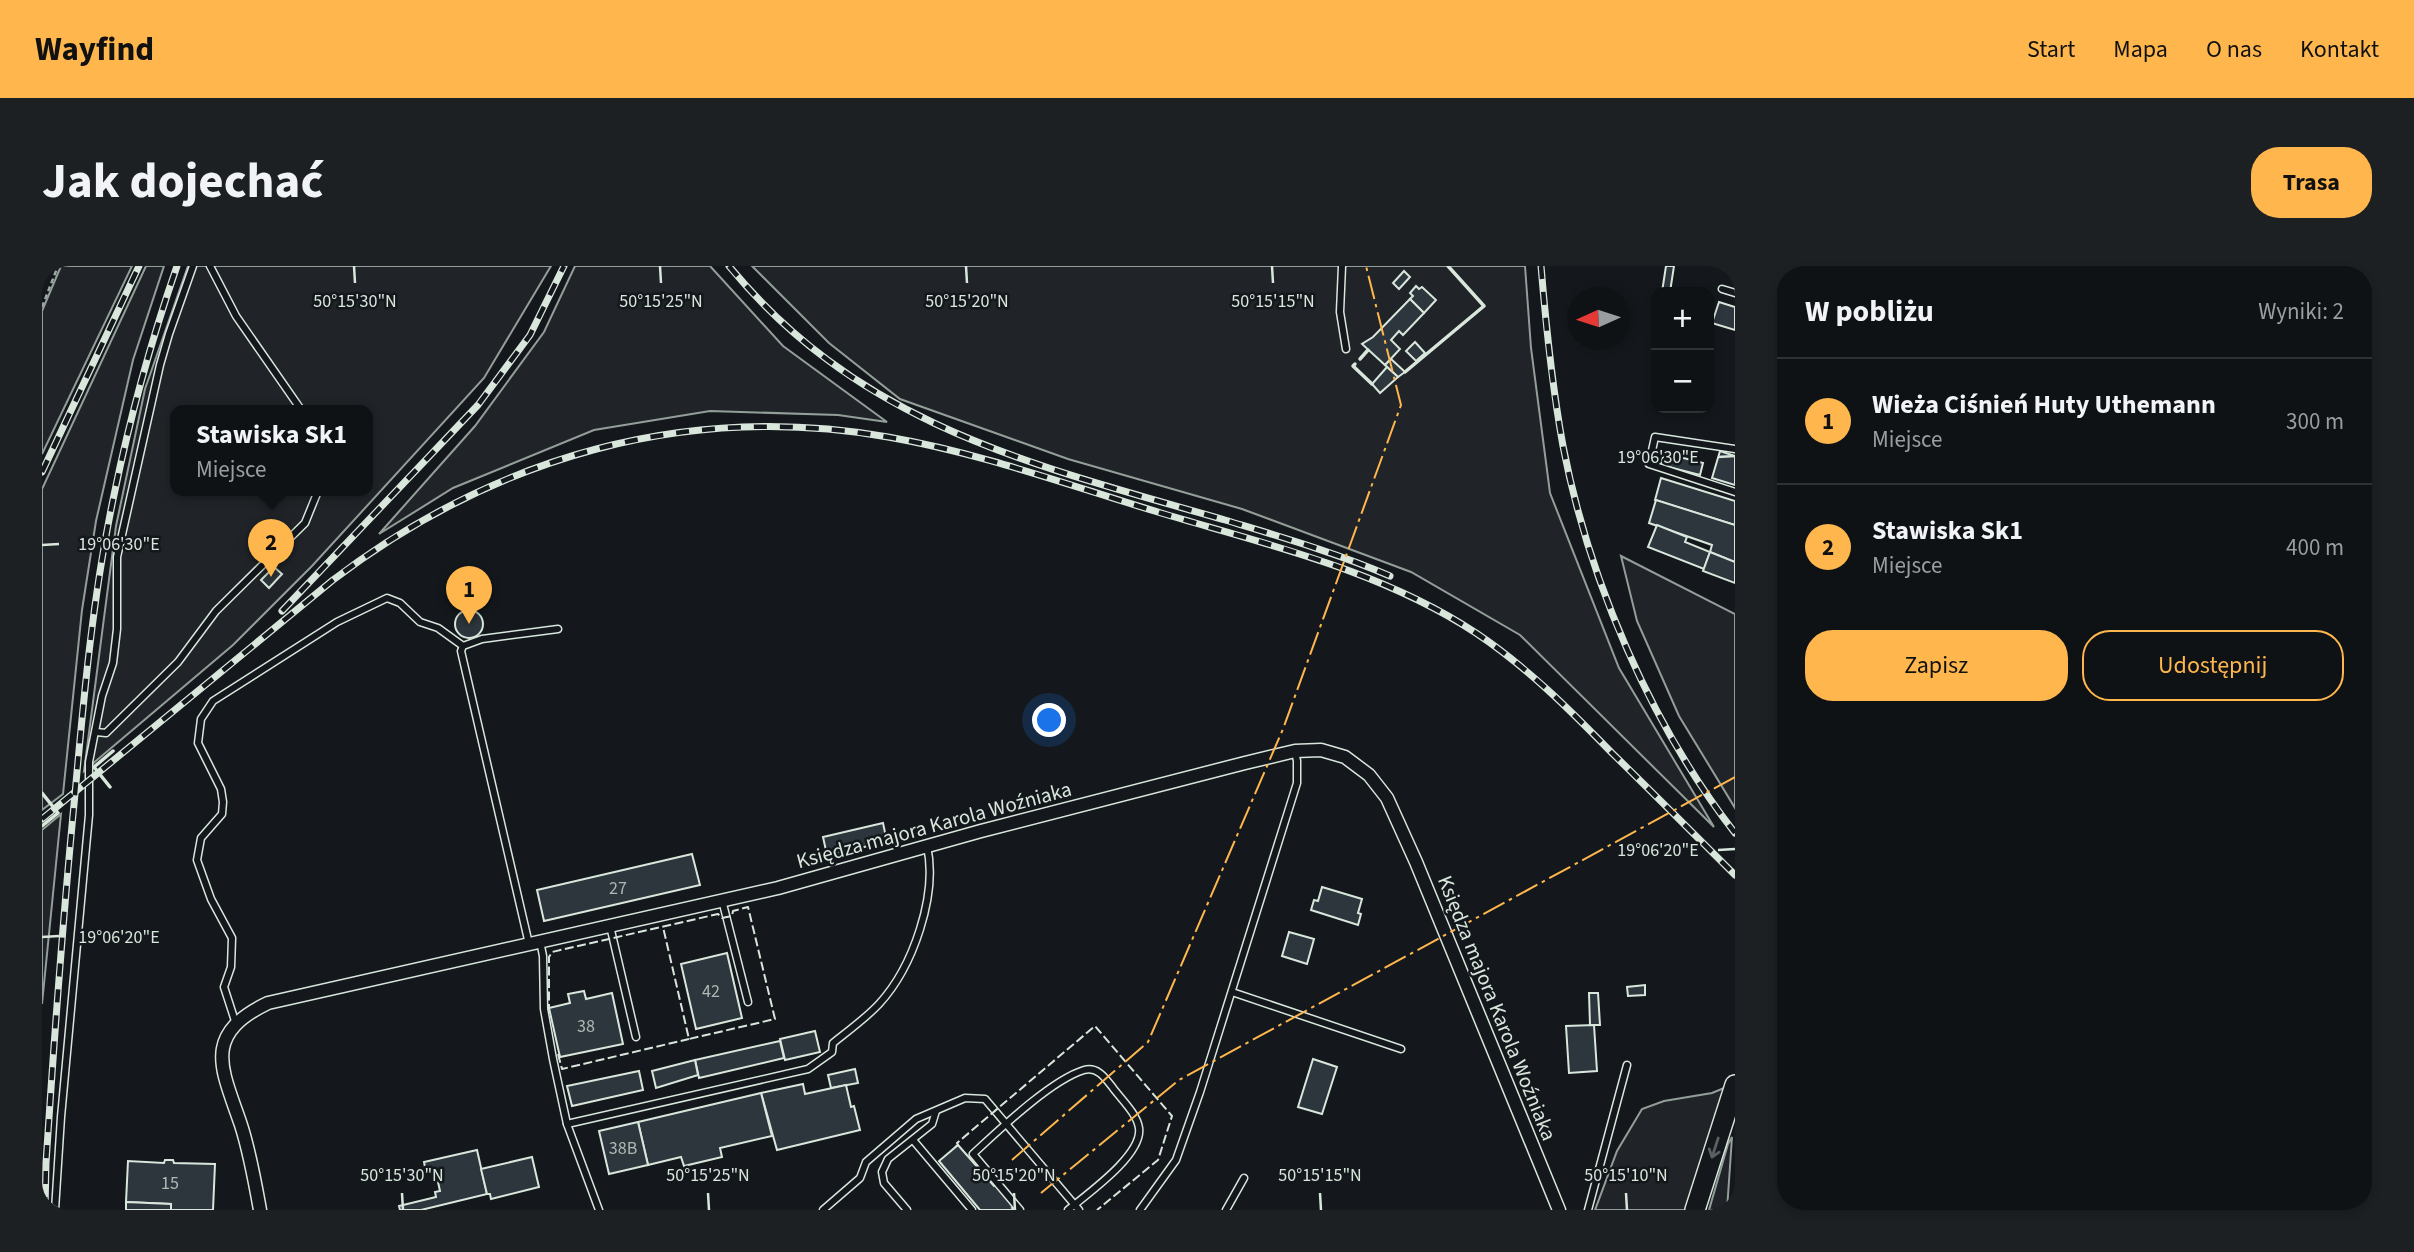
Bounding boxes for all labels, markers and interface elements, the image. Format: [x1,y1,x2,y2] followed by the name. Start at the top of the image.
[35,26,154,73] text: Wayfind
[2027,32,2075,67] text: Start
[2113,32,2168,67] text: Mapa
[2206,32,2262,67] text: O nas
[2300,32,2379,67] text: Kontakt
[42,147,323,217] text: Jak dojechać
[2251,147,2372,218] button: Trasa
[1567,287,1630,350] north arrow
[1651,287,1714,413] map controls
[1651,287,1714,350] button: +
[313,289,397,314] text: 50°15'30"N
[619,289,703,314] text: 50°15'25"N
[925,289,1009,314] text: 50°15'20"N
[1231,289,1315,314] text: 50°15'15"N
[1805,290,1934,333] text: W pobliżu
[2258,295,2344,328] text: Wyniki: 2
[1651,350,1714,413] button: −
[1872,386,2216,423] text: Wieża Ciśnień Huty Uthemann
[170,405,373,496] popup
[1822,405,1834,438] text: 1
[2286,405,2344,438] text: 300 m
[196,416,347,453] text: Stawiska Sk1
[1872,423,1943,456] text: Miejsce
[1617,445,1699,470] text: 19°06'30"E
[196,453,266,486] text: Miejsce
[1872,512,2023,549] text: Stawiska Sk1
[248,519,294,577] pin: 2
[1822,531,1834,564] text: 2
[2286,531,2344,564] text: 400 m
[78,532,160,557] text: 19°06'30"E
[1872,549,1943,582] text: Miejsce
[446,566,492,624] pin: 1
[1805,630,2068,701] button: Zapisz
[2082,630,2344,701] button: Udostępnij
[1032,703,1066,737] your location
[793,774,1075,876] street label: Księdza majora Karola Woźniaka
[1617,838,1699,863] text: 19°06'20"E
[1430,871,1564,1145] street label: Księdza majora Karola Woźniaka
[609,876,627,901] house number: 27
[78,925,160,950] text: 19°06'20"E
[702,979,720,1004] house number: 42
[577,1014,595,1039] house number: 38
[609,1136,637,1161] house number: 38B
[1707,1136,1720,1158] one-way arrow
[360,1163,444,1188] text: 50°15'30"N
[666,1163,750,1188] text: 50°15'25"N
[972,1163,1056,1188] text: 50°15'20"N
[1278,1163,1362,1188] text: 50°15'15"N
[1584,1163,1668,1188] text: 50°15'10"N
[161,1171,179,1196] house number: 15

